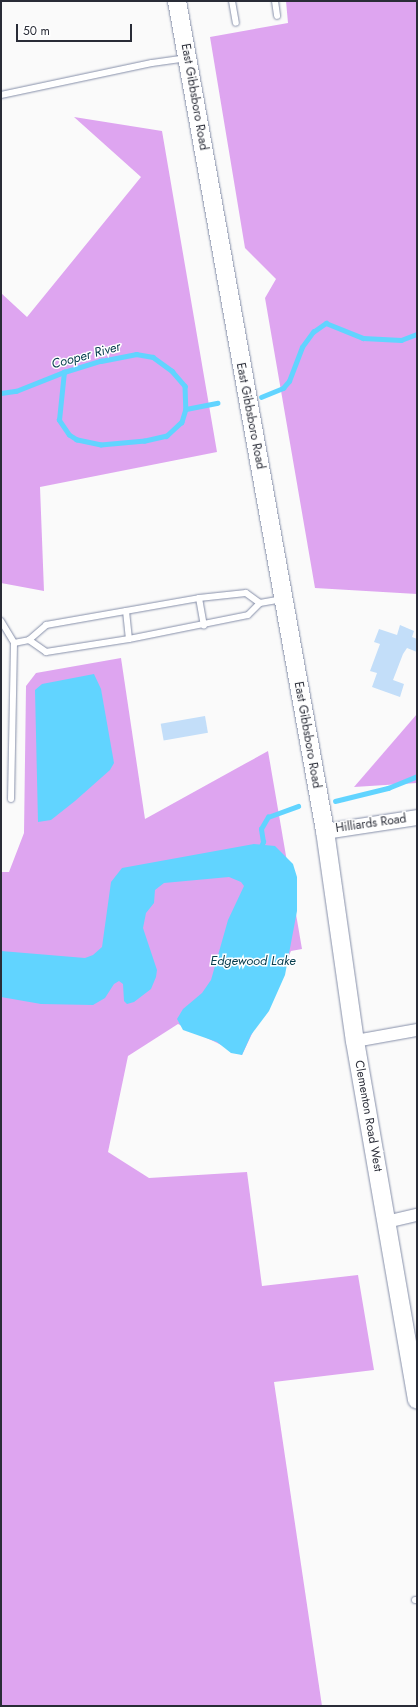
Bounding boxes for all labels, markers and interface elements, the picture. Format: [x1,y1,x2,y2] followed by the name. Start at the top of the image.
[18,16,134,42] scale bar
[23,22,50,40] text: 50 m
[178,43,210,151] street label: East Gibbsboro Road
[50,339,122,373] water label: Cooper River
[233,362,267,470] street label: East Gibbsboro Road
[291,681,323,789] street label: East Gibbsboro Road
[335,812,407,836] street label: Hilliards Road
[210,953,296,969] water label: Edgewood Lake
[351,1059,385,1173] street label: Clementon Road West

